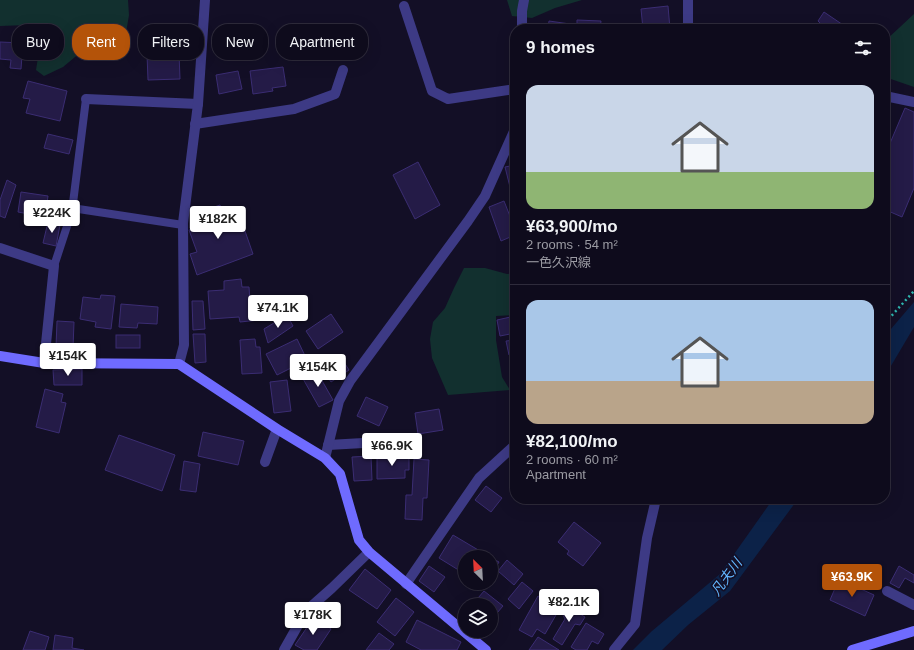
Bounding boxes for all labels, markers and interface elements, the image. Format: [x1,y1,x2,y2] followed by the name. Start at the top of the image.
[12,24,64,60] chip: Buy
[72,24,130,60] chip: Rent
[138,24,204,60] chip: Filters
[212,24,268,60] chip: New
[276,24,368,60] chip: Apartment
[852,37,874,59] icon: filters
[526,38,595,57] text: 9 homes
[664,111,736,183] icon: home
[24,200,80,234] pin: ¥224K
[33,205,71,220] text: ¥224K
[190,206,246,240] pin: ¥182K
[199,211,237,226] text: ¥182K
[526,217,618,236] text: ¥63,900/mo
[526,237,618,252] text: 2 rooms · 54 m²
[526,255,591,270] text: 一色久沢線
[245,295,311,329] pin: ¥74.1K
[257,300,299,315] text: ¥74.1K
[664,326,736,398] icon: home
[40,343,96,377] pin: ¥154K
[49,348,87,363] text: ¥154K
[290,354,346,388] pin: ¥154K
[299,359,337,374] text: ¥154K
[526,432,618,451] text: ¥82,100/mo
[359,433,425,467] pin: ¥66.9K
[371,438,413,453] text: ¥66.9K
[526,452,618,467] text: 2 rooms · 60 m²
[526,467,586,482] text: Apartment
[458,550,498,590] north arrow
[458,550,498,638] map controls
[707,554,746,599] water label: 凡夫川
[819,564,885,598] pin: ¥63.9K
[831,569,873,584] text: ¥63.9K
[536,589,602,623] pin: ¥82.1K
[548,594,590,609] text: ¥82.1K
[458,598,498,638] button: layers
[285,602,341,636] pin: ¥178K
[294,607,332,622] text: ¥178K

